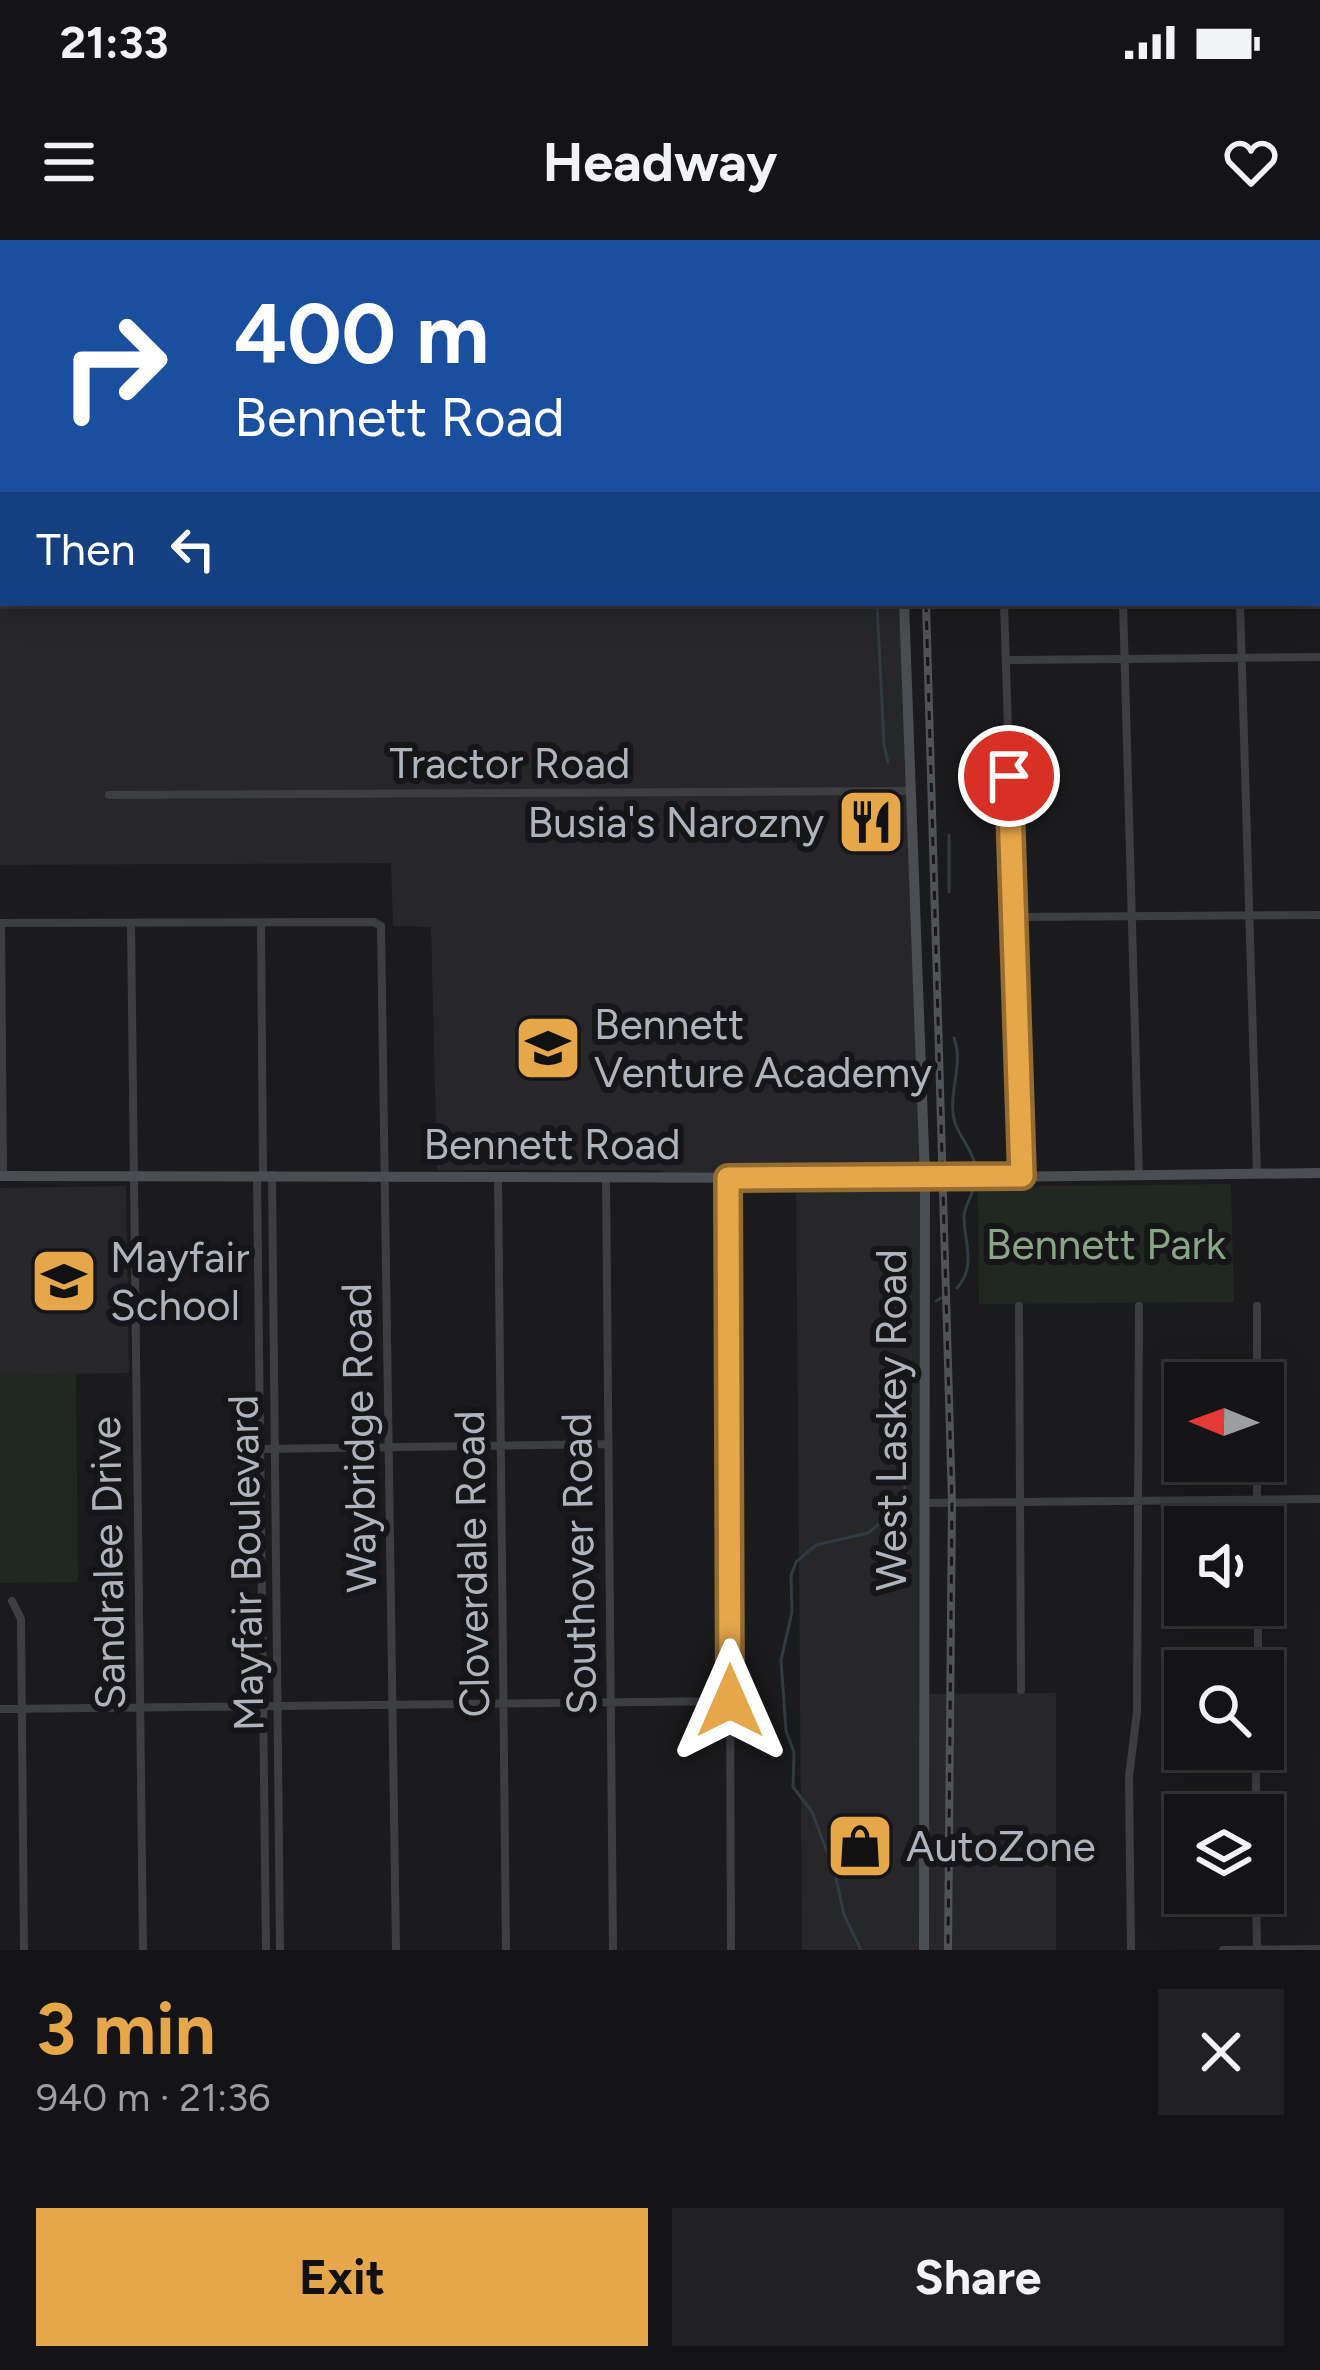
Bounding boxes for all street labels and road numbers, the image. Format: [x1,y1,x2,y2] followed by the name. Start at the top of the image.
[390,738,630,789] street label: Tractor Road
[423,1119,681,1170] street label: Bennett Road
[866,1249,917,1591] street label: West Laskey Road
[331,1283,387,1593] street label: Waybridge Road
[218,1394,274,1732] street label: Mayfair Boulevard
[444,1410,500,1718] street label: Cloverdale Road
[551,1412,607,1716] street label: Southover Road
[80,1416,136,1710] street label: Sandralee Drive

